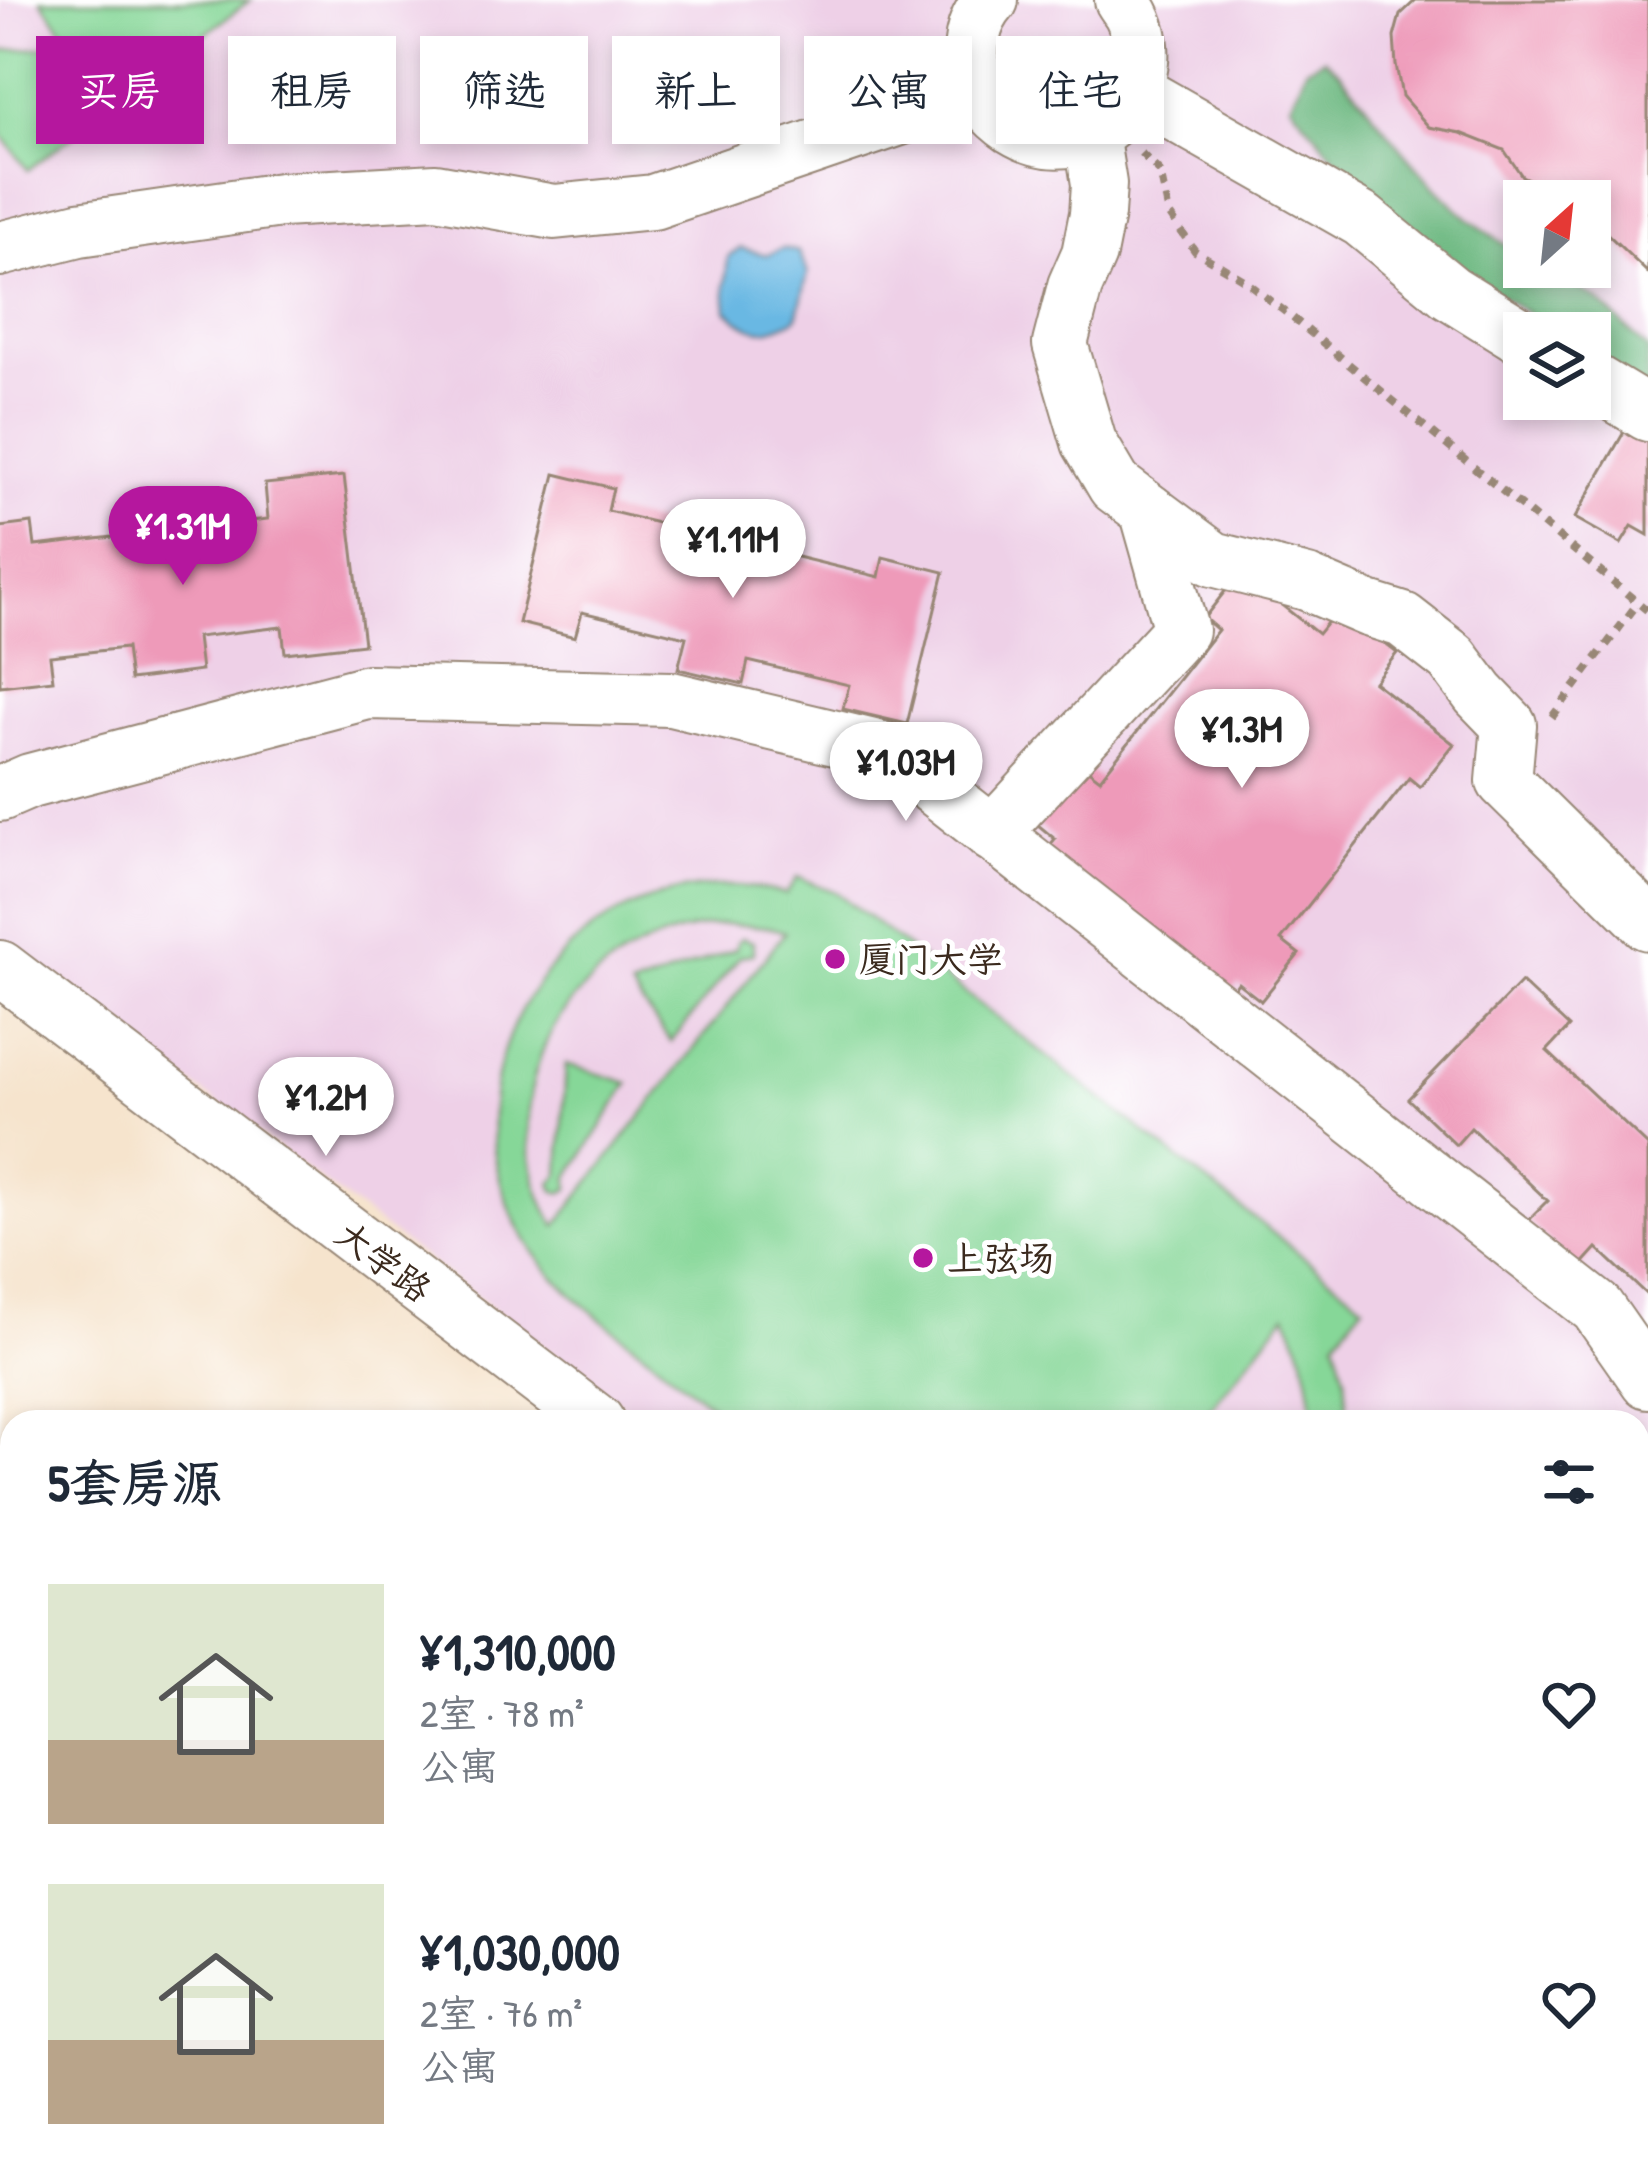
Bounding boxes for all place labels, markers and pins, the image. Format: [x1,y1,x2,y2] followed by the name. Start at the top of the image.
[85,486,281,588] pin: ¥1.31M
[635,499,831,601] pin: ¥1.11M
[1158,689,1326,791] pin: ¥1.3M
[808,722,1004,824] pin: ¥1.03M
[859,934,1003,983] place label: 厦门大学
[822,946,848,972] marker: 厦门大学
[242,1057,410,1159] pin: ¥1.2M
[947,1233,1055,1282] place label: 上弦场
[910,1245,936,1271] marker: 上弦场

